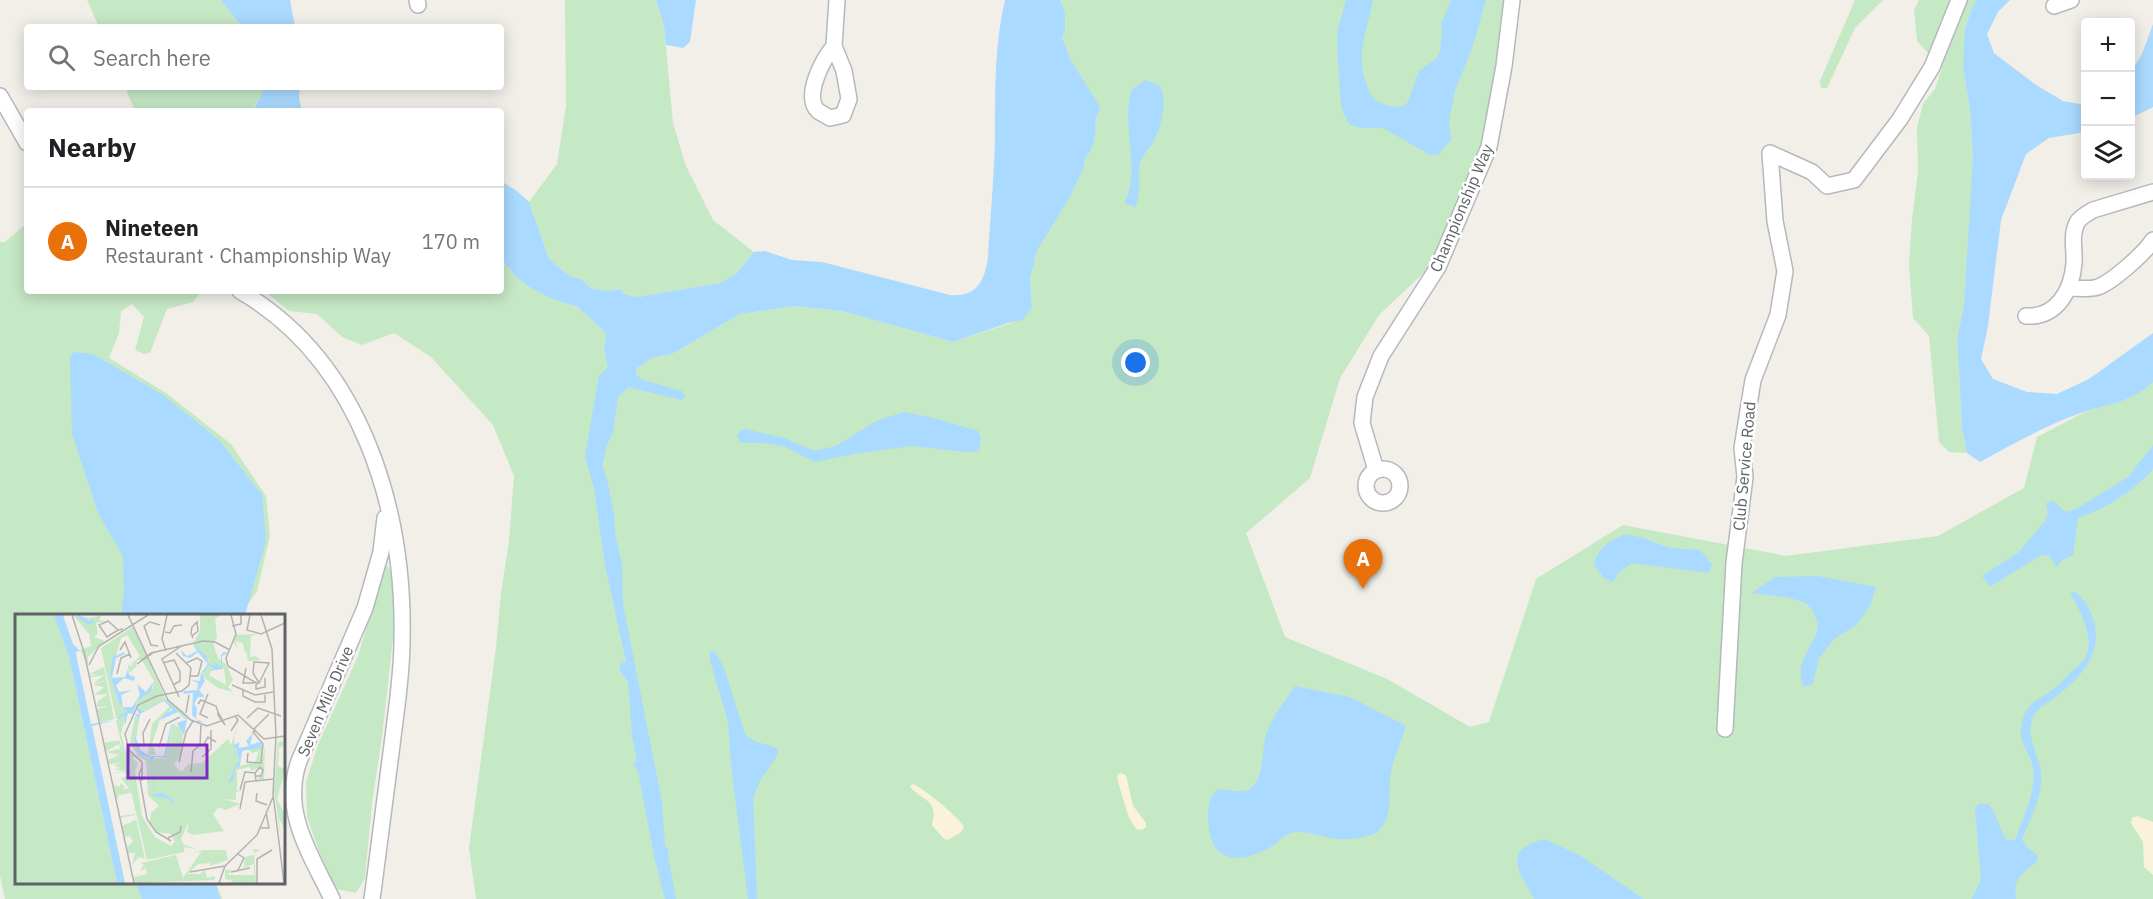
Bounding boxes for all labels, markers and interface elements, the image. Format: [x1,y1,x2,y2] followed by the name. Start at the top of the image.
[2081,18,2135,180] map controls
[2081,18,2135,72] button: +
[24,24,504,90] search box
[45,41,78,74] icon: search
[93,43,211,72] text: Search here
[2081,72,2135,126] button: −
[2081,126,2135,180] button: layers
[48,130,136,164] text: Nearby
[1425,141,1497,275] street label: Championship Way
[105,213,199,242] text: Nineteen
[61,228,74,255] text: A
[422,228,480,255] text: 170 m
[105,242,391,269] text: Restaurant · Championship Way
[1121,348,1150,377] your location
[1728,401,1760,531] street label: Club Service Road
[1344,540,1382,589] pin: A
[15,614,285,884] inset map
[293,642,357,759] street label: Seven Mile Drive

